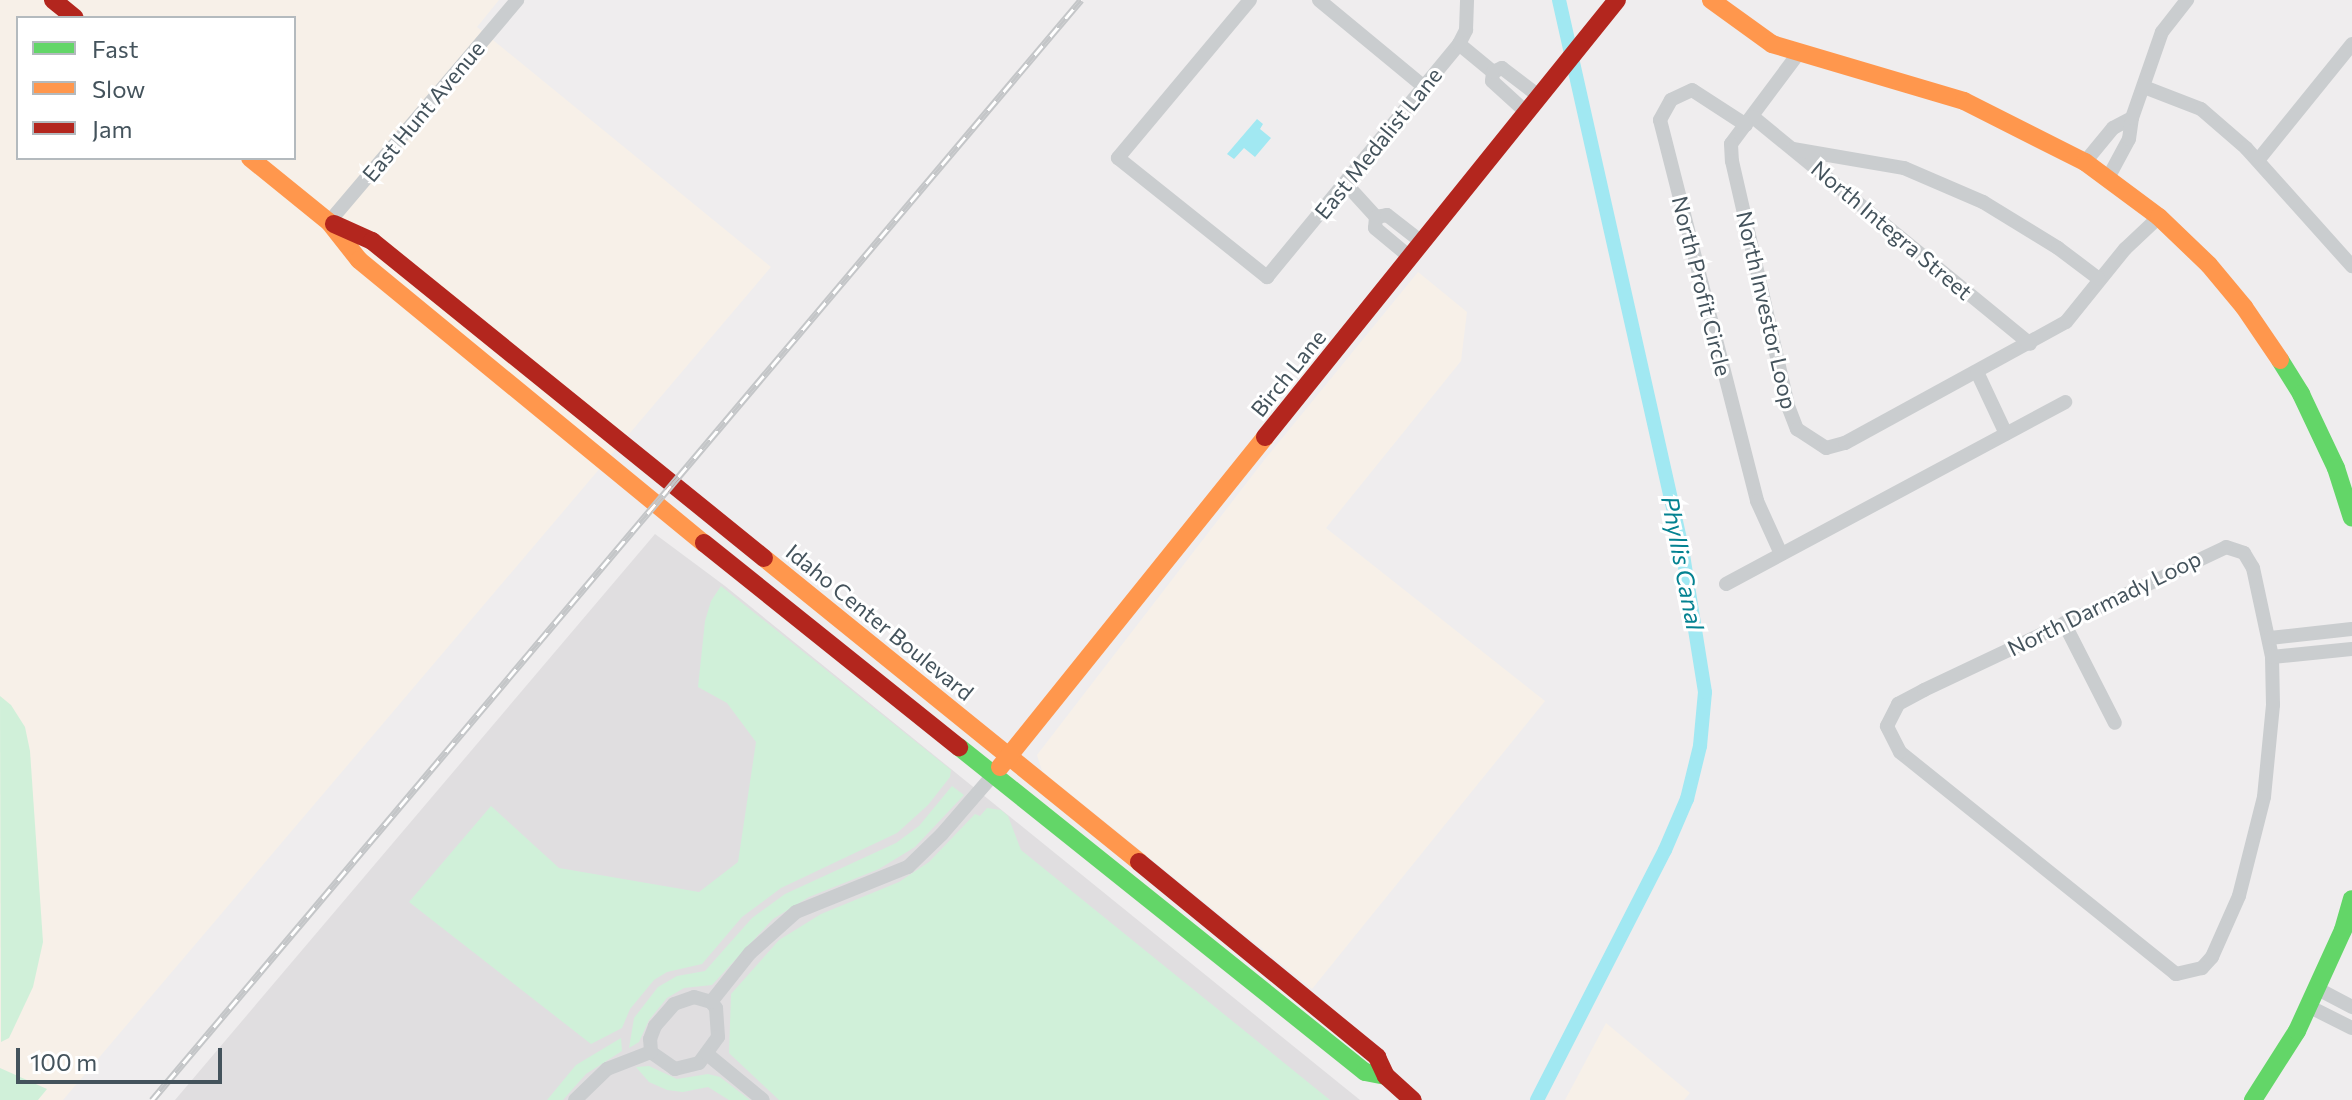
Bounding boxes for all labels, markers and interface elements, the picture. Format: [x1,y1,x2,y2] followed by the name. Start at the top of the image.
[16,16,296,160] legend
[92,34,139,63] text: Fast
[356,35,490,187] street label: East Hunt Avenue
[1309,62,1447,224] street label: East Medalist Lane
[92,74,145,103] text: Slow
[92,114,132,143] text: Jam
[1806,155,1978,305] street label: North Integra Street
[1667,193,1737,379] street label: North Profit Circle
[1731,209,1803,411] street label: North Investor Loop
[1245,324,1331,422] street label: Birch Lane
[1656,494,1710,632] water label: Phyllis Canal
[781,538,979,706] street label: Idaho Center Boulevard
[2003,545,2205,661] street label: North Darmady Loop
[20,1032,226,1082] scale bar
[30,1047,97,1076] text: 100 m

